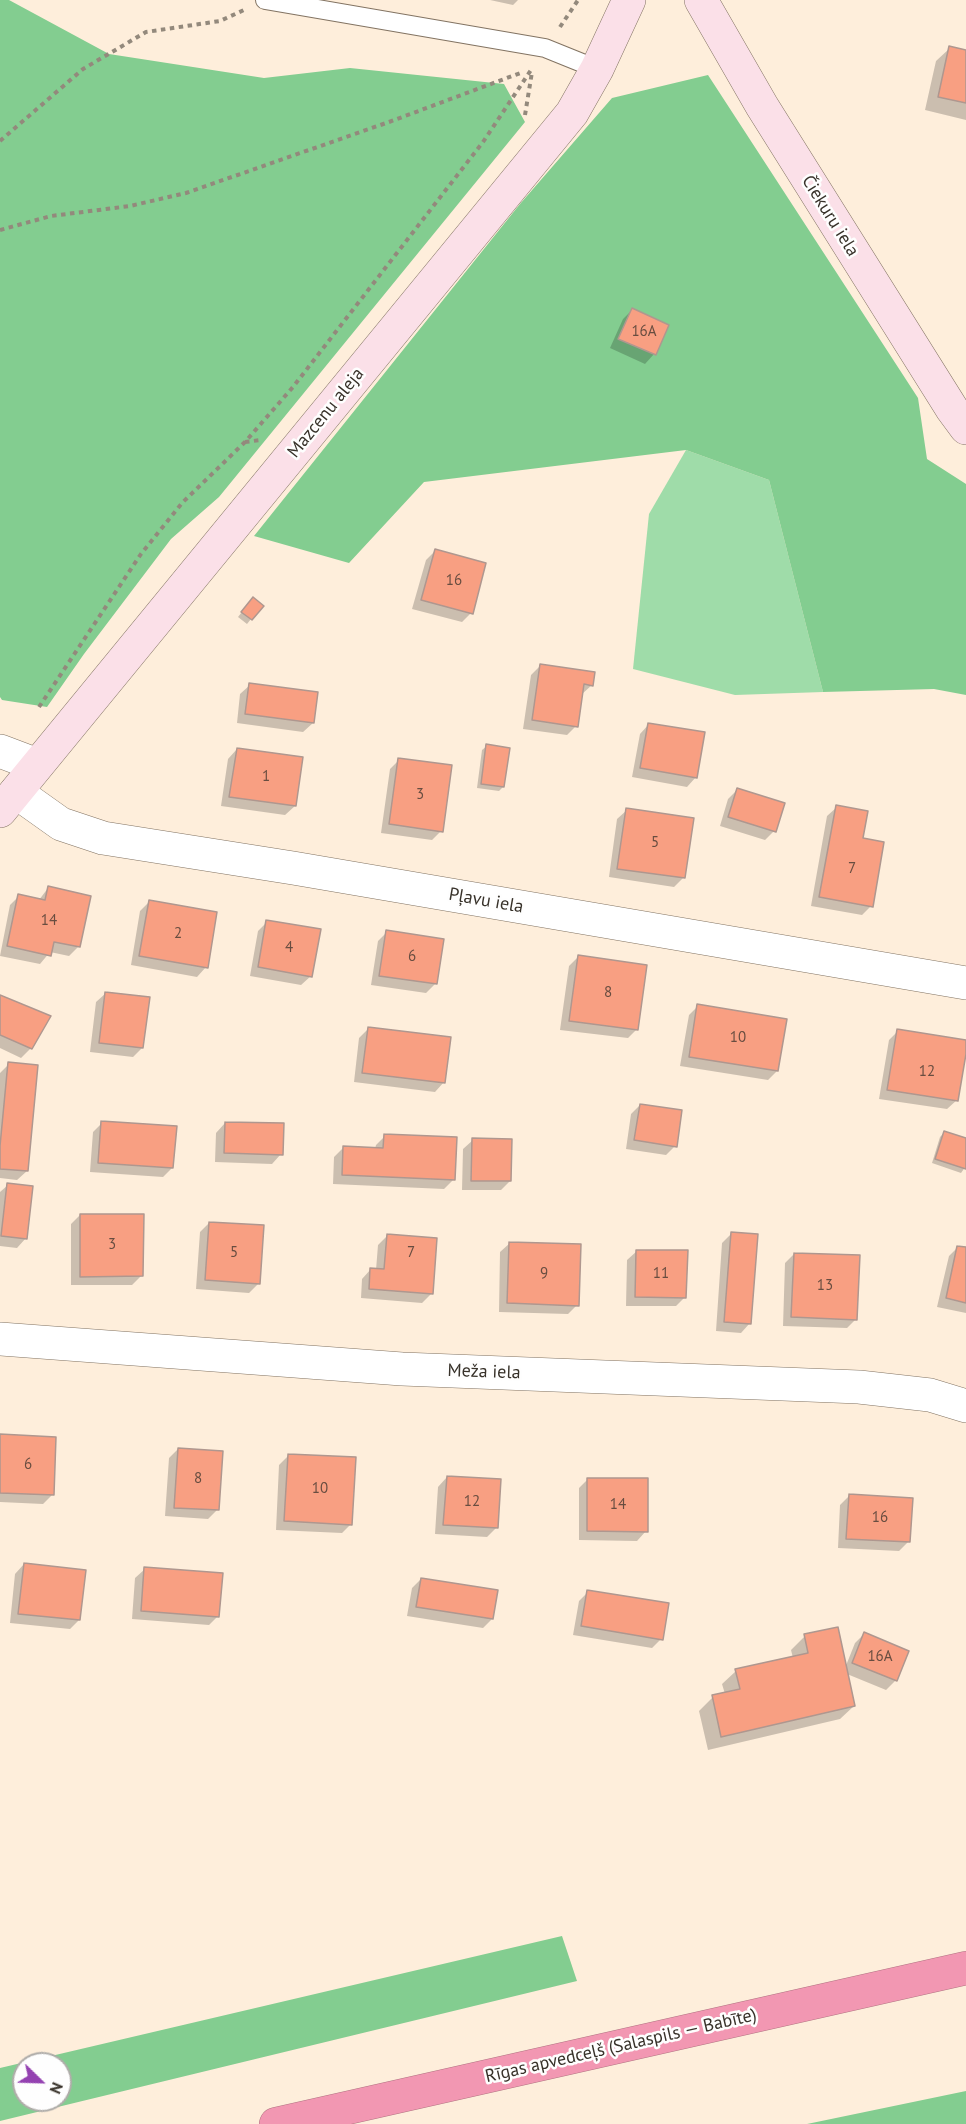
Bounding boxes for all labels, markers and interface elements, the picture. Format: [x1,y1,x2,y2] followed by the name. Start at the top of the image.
[797,172,863,260] street label: Čiekuru iela
[631,323,657,341] house number: 16A
[283,364,369,462] street label: Mazcenu aleja
[446,572,462,590] house number: 16
[262,768,270,786] house number: 1
[416,786,424,804] house number: 3
[651,834,659,852] house number: 5
[848,860,856,878] house number: 7
[447,884,525,918] street label: Pļavu iela
[41,912,57,930] house number: 14
[174,925,182,943] house number: 2
[285,939,293,957] house number: 4
[408,948,416,966] house number: 6
[604,984,612,1002] house number: 8
[730,1029,746,1047] house number: 10
[919,1063,935,1081] house number: 12
[108,1236,116,1254] house number: 3
[230,1244,238,1262] house number: 5
[407,1244,415,1262] house number: 7
[540,1265,548,1283] house number: 9
[653,1265,669,1283] house number: 11
[817,1277,833,1295] house number: 13
[447,1360,521,1384] street label: Meža iela
[24,1456,32,1474] house number: 6
[194,1470,202,1488] house number: 8
[312,1480,328,1498] house number: 10
[464,1493,480,1511] house number: 12
[610,1496,626,1514] house number: 14
[872,1509,888,1527] house number: 16
[867,1648,893,1666] house number: 16A
[483,2004,759,2088] street label: Rīgas apvedceļš (Salaspils — Babīte)
[12,2052,72,2112] north arrow
[45,2079,68,2097] text: N

